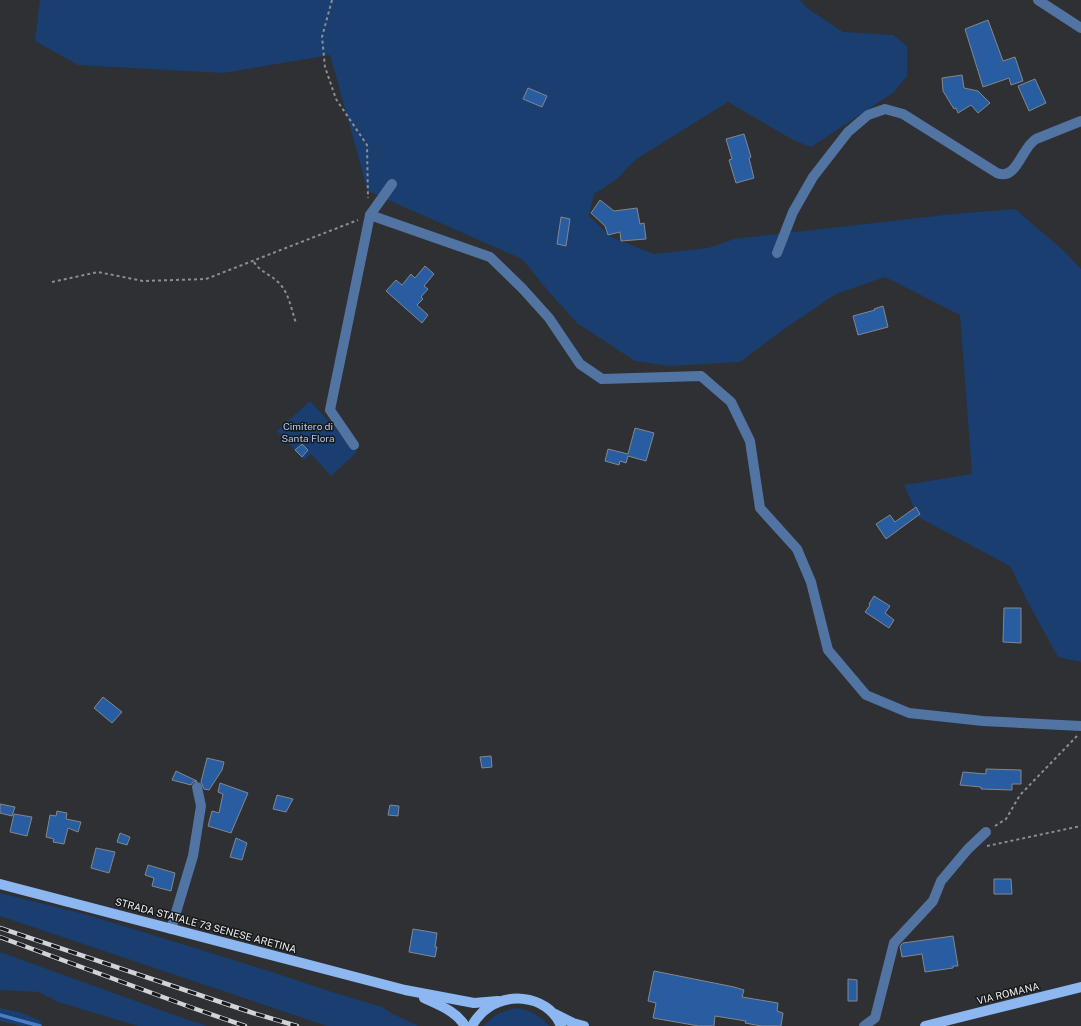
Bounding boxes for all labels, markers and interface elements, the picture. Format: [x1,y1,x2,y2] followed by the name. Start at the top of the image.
[281,420,335,444] park label: Cimitero di Santa Flora
[114,895,298,955] street label: STRADA STATALE 73 SENESE ARETINA
[976,979,1040,1007] street label: VIA ROMANA

